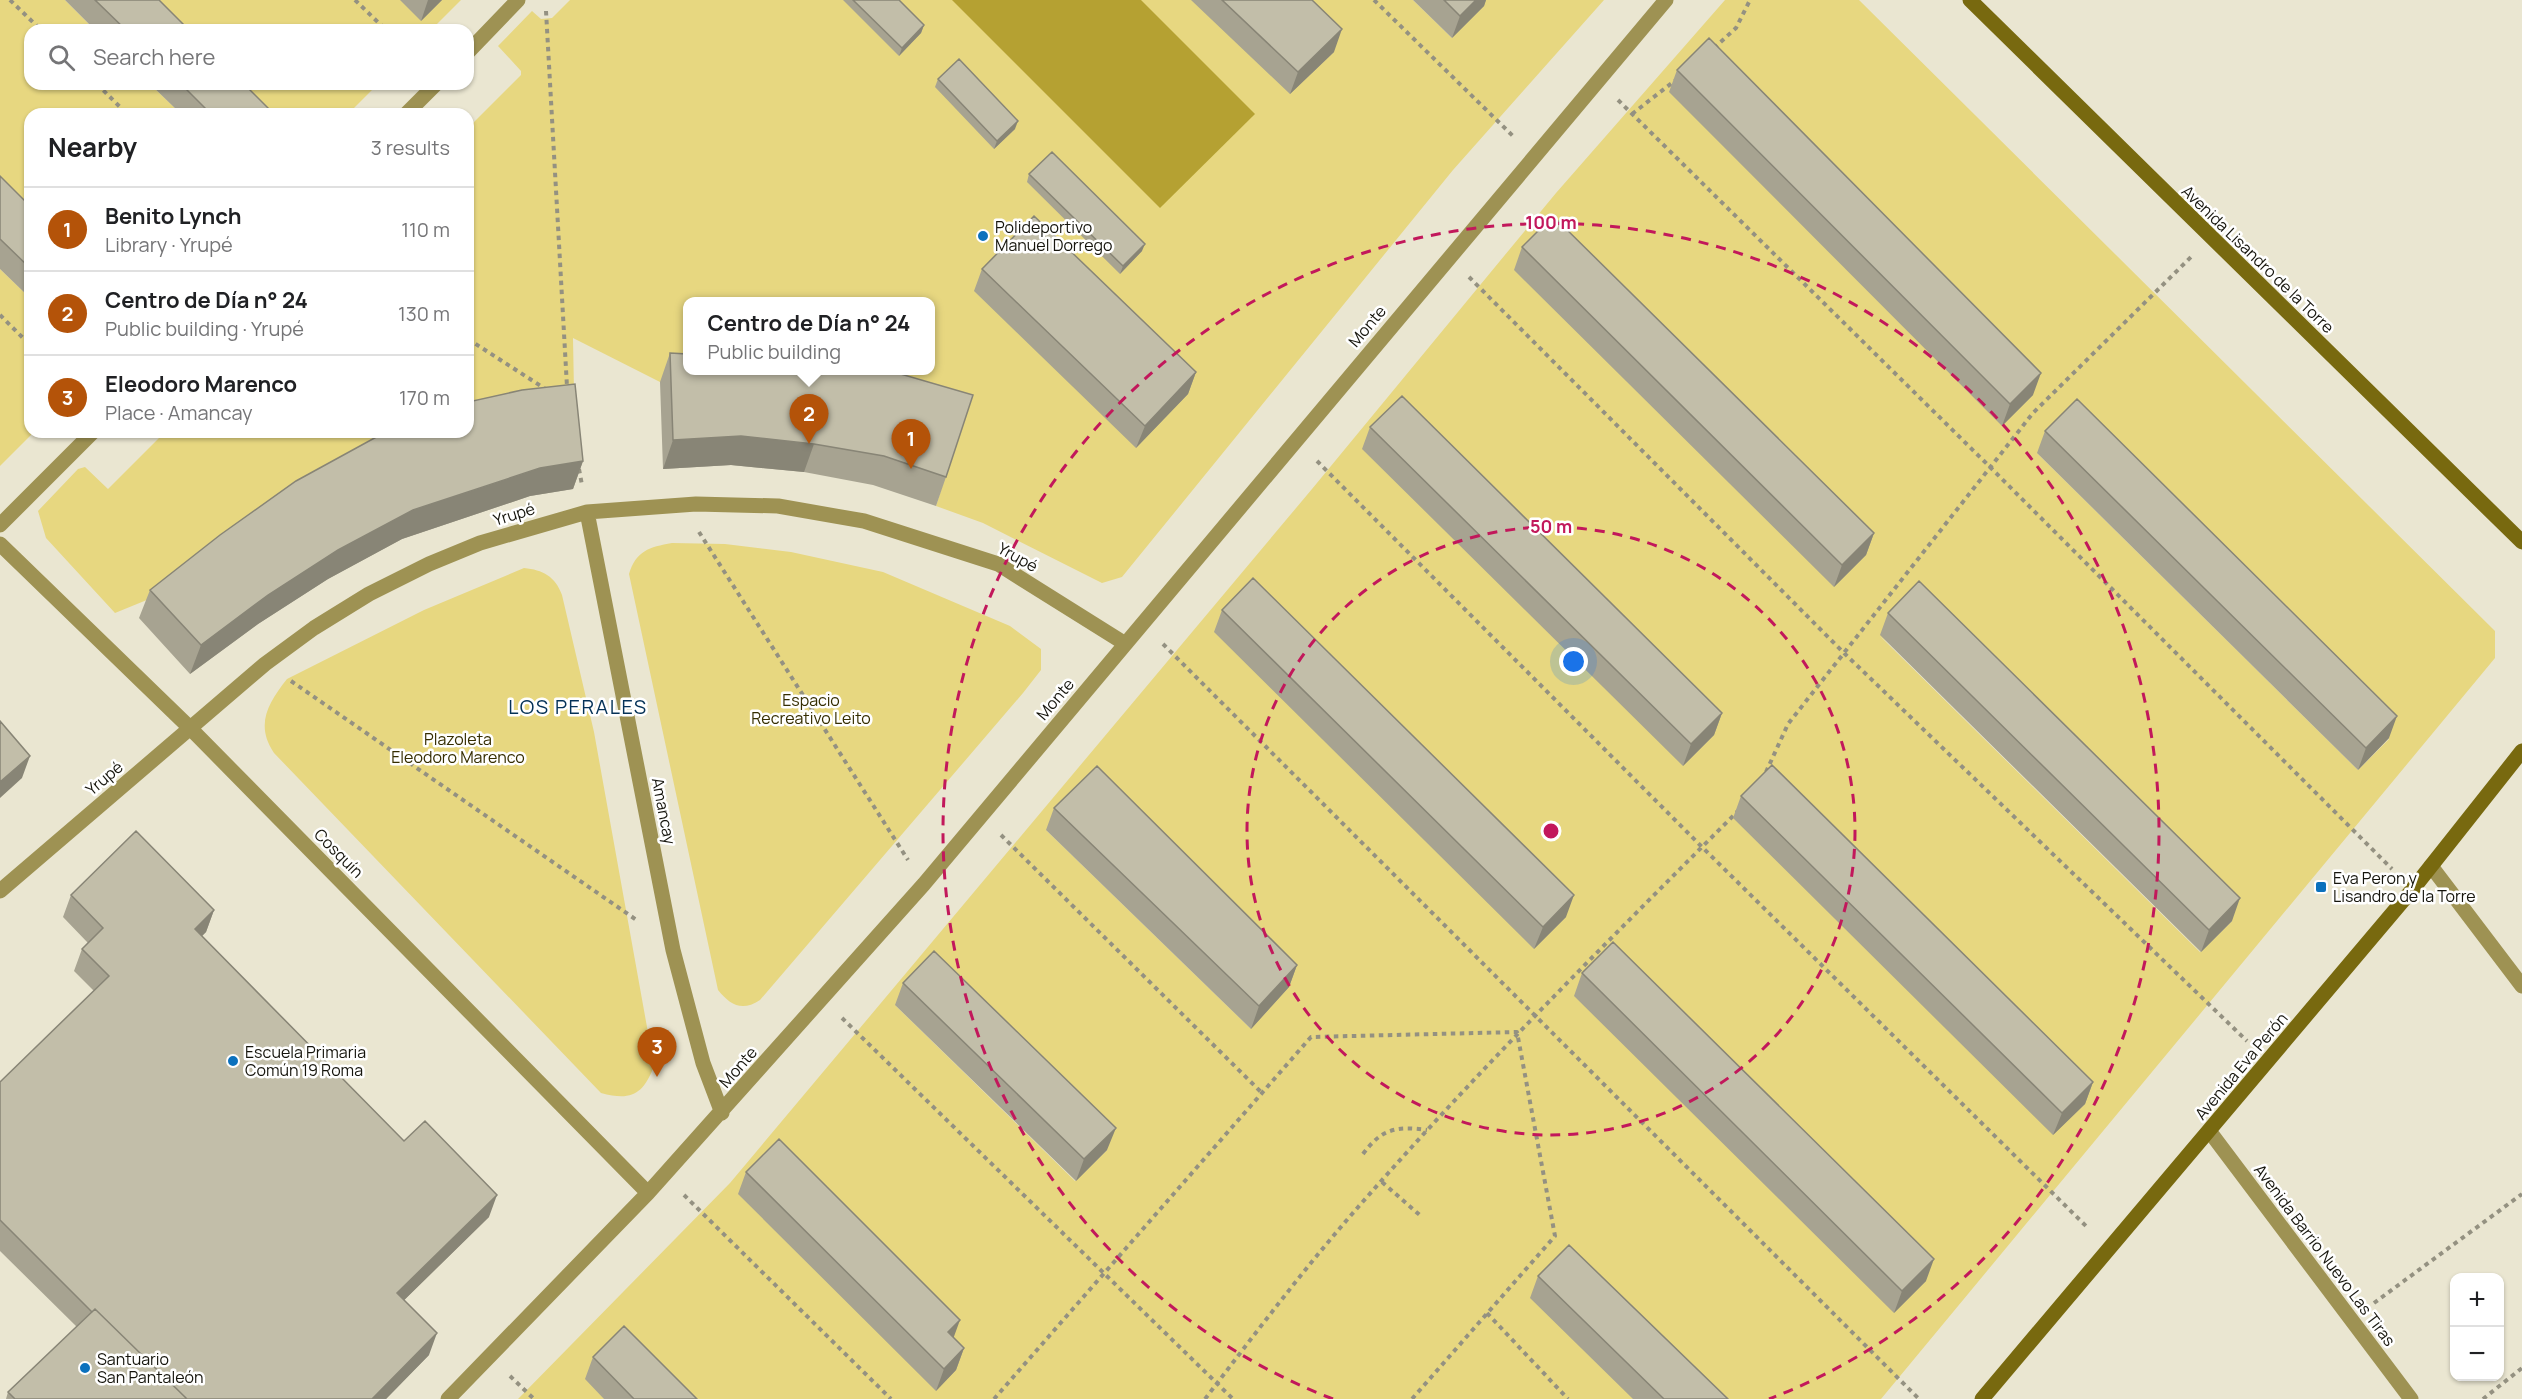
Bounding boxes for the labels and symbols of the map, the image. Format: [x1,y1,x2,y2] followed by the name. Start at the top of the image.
[2177,180,2339,338] street label: Avenida Lisandro de la Torre
[1525,210,1577,234] text: 100 m
[995,216,1113,256] place label: Polideportivo Manuel Dorrego
[976,229,990,243] marker: Polideportivo Manuel Dorrego
[1343,301,1391,351] street label: Monte
[790,394,828,444] pin: 2
[892,420,930,469] pin: 1
[491,497,537,531] street label: Yrupé
[1530,514,1572,538] text: 50 m
[994,537,1042,577] street label: Yrupé
[1559,647,1588,676] your location
[1031,674,1079,724] street label: Monte
[751,689,871,729] park label: Espacio Recreativo Leito
[508,693,648,720] district label: LOS PERALES
[391,728,525,768] park label: Plazoleta Eleodoro Marenco
[81,756,127,800] street label: Yrupé
[647,776,681,847] street label: Amancay
[1541,821,1561,841] centre of rings
[309,823,369,883] street label: Cosquín
[2333,867,2476,907] place label: Eva Peron y Lisandro de la Torre
[2314,880,2328,894] marker: Eva Peron y Lisandro de la Torre
[2190,1008,2292,1124] street label: Avenida Eva Perón
[638,1028,676,1077] pin: 3
[245,1041,366,1081] place label: Escuela Primaria Común 19 Roma
[714,1042,762,1092] street label: Monte
[226,1054,240,1068] marker: Escuela Primaria Común 19 Roma
[2249,1160,2401,1350] street label: Avenida Barrio Nuevo Las Tiras
[97,1348,204,1388] place label: Santuario San Pantaleón
[78,1361,92,1375] marker: Santuario San Pantaleón

